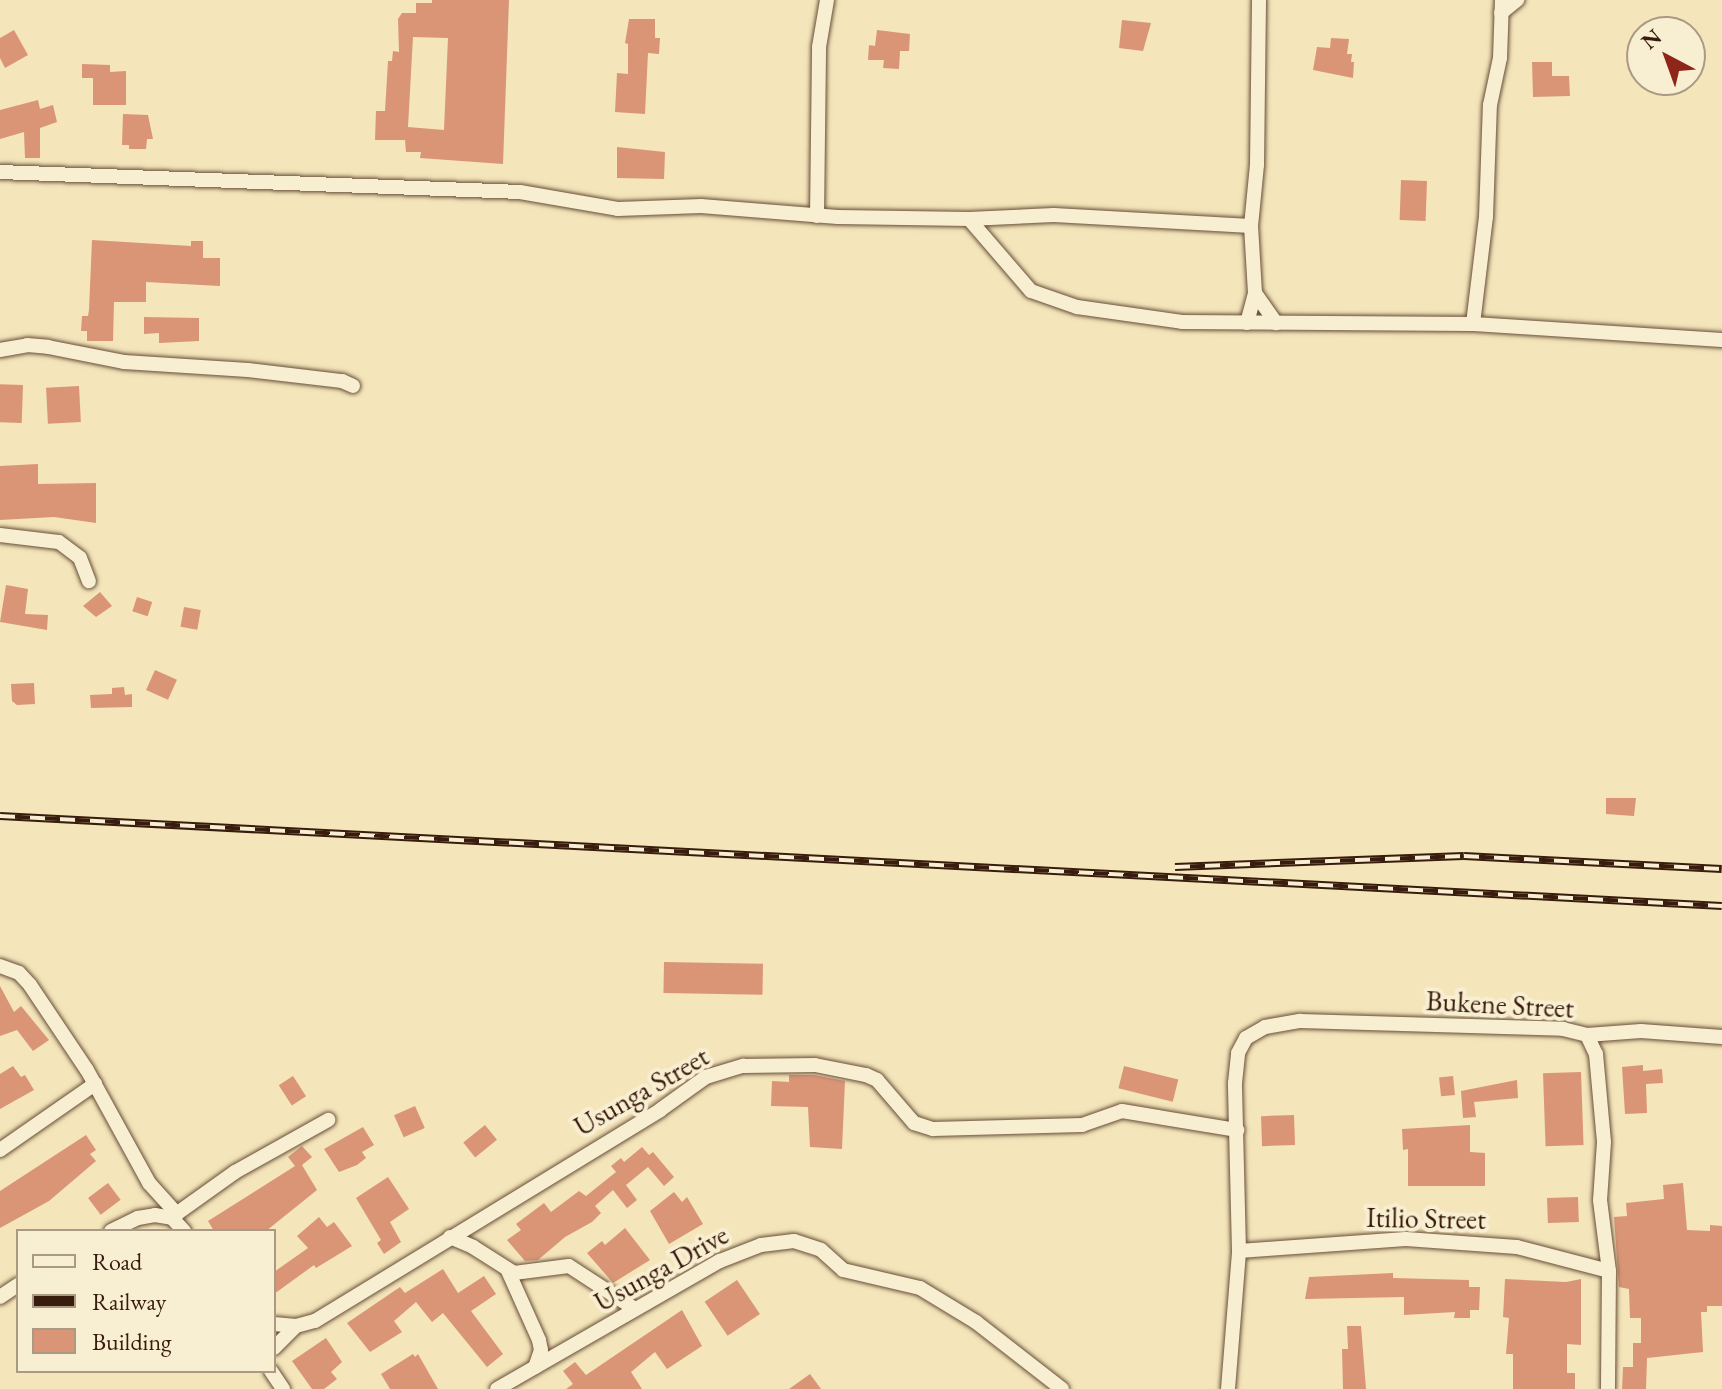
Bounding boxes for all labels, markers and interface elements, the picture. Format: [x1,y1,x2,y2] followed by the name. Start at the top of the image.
[1626,16,1706,96] north arrow
[1635,22,1667,56] text: N
[1425,983,1575,1025] street label: Bukene Street
[568,1039,714,1143] street label: Usunga Street
[1366,1200,1486,1236] street label: Itilio Street
[588,1217,734,1319] street label: Usunga Drive
[16,1229,276,1373] legend
[92,1246,142,1277] text: Road
[92,1286,166,1317] text: Railway
[92,1326,172,1357] text: Building

